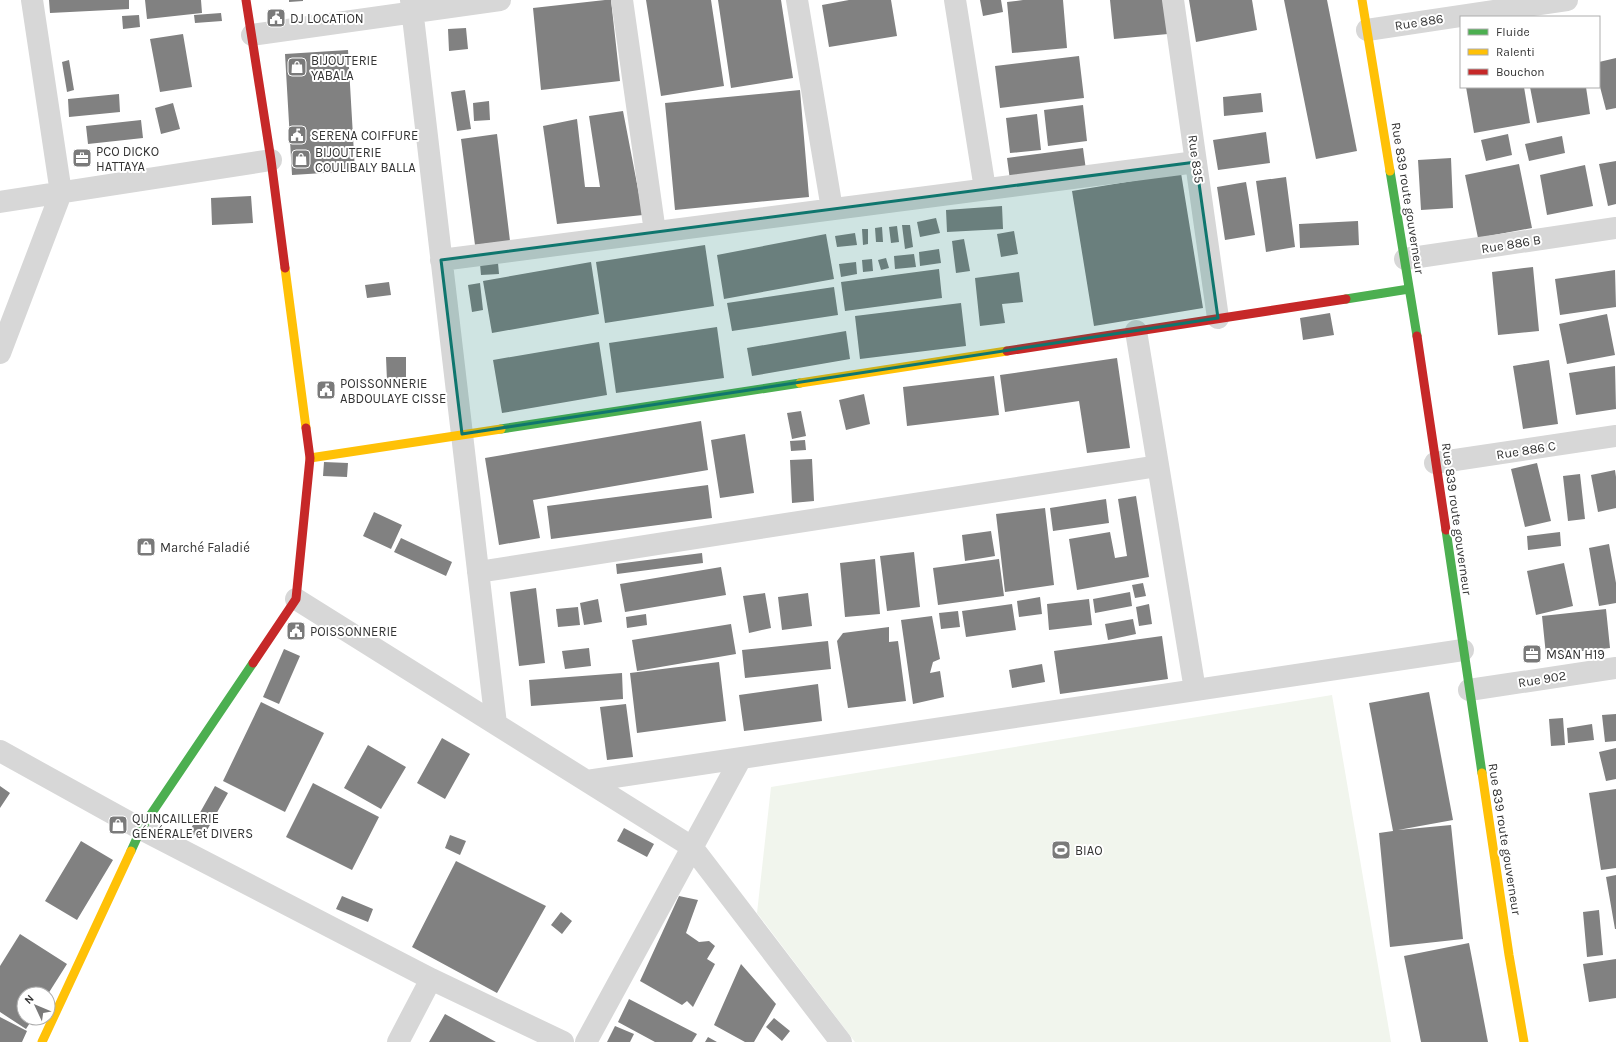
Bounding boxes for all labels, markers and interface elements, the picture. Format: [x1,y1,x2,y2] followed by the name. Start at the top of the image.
[265,7,287,29] public building icon: DJ LOCATION
[290,11,364,26] place label: DJ LOCATION
[1394,11,1444,33] street label: Rue 886
[1460,16,1600,88] legend
[1496,25,1530,39] text: Fluide
[1496,45,1535,59] text: Ralenti
[311,53,378,83] place label: BIJOUTERIE YABALA
[286,56,308,78] shop icon: BIJOUTERIE YABALA
[1496,65,1545,79] text: Bouchon
[1389,121,1427,275] street label: Rue 839 route gouverneur
[286,124,308,146] public building icon: SERENA COIFFURE
[311,128,418,143] place label: SERENA COIFFURE
[1185,134,1207,184] street label: Rue 835
[96,144,159,174] place label: PCO DICKO HATTAYA
[315,145,416,175] place label: BIJOUTERIE COULIBALY BALLA
[71,147,93,169] office icon: PCO DICKO HATTAYA
[290,148,312,170] shop icon: BIJOUTERIE COULIBALY BALLA
[1480,232,1542,256] street label: Rue 886 B
[340,376,446,406] place label: POISSONNERIE ABDOULAYE CISSE
[315,379,337,401] public building icon: POISSONNERIE ABDOULAYE CISSE
[1495,438,1557,462] street label: Rue 886 C
[1439,442,1475,596] street label: Rue 839 route gouverneur
[135,536,157,558] shop icon: Marché Faladié
[160,540,250,555] place label: Marché Faladié
[285,620,307,642] public building icon: POISSONNERIE
[310,624,397,639] place label: POISSONNERIE
[1521,643,1543,665] office icon: MSAN H19
[1546,647,1605,662] place label: MSAN H19
[1517,668,1567,690] street label: Rue 902
[1486,762,1524,916] street label: Rue 839 route gouverneur
[132,811,253,841] place label: QUINCAILLERIE GÉNÉRALE et DIVERS
[107,814,129,836] shop icon: QUINCAILLERIE GÉNÉRALE et DIVERS
[1050,839,1072,861] sports icon: BIAO
[1075,843,1103,858] place label: BIAO
[16,986,56,1026] north arrow
[22,992,37,1007] text: N

